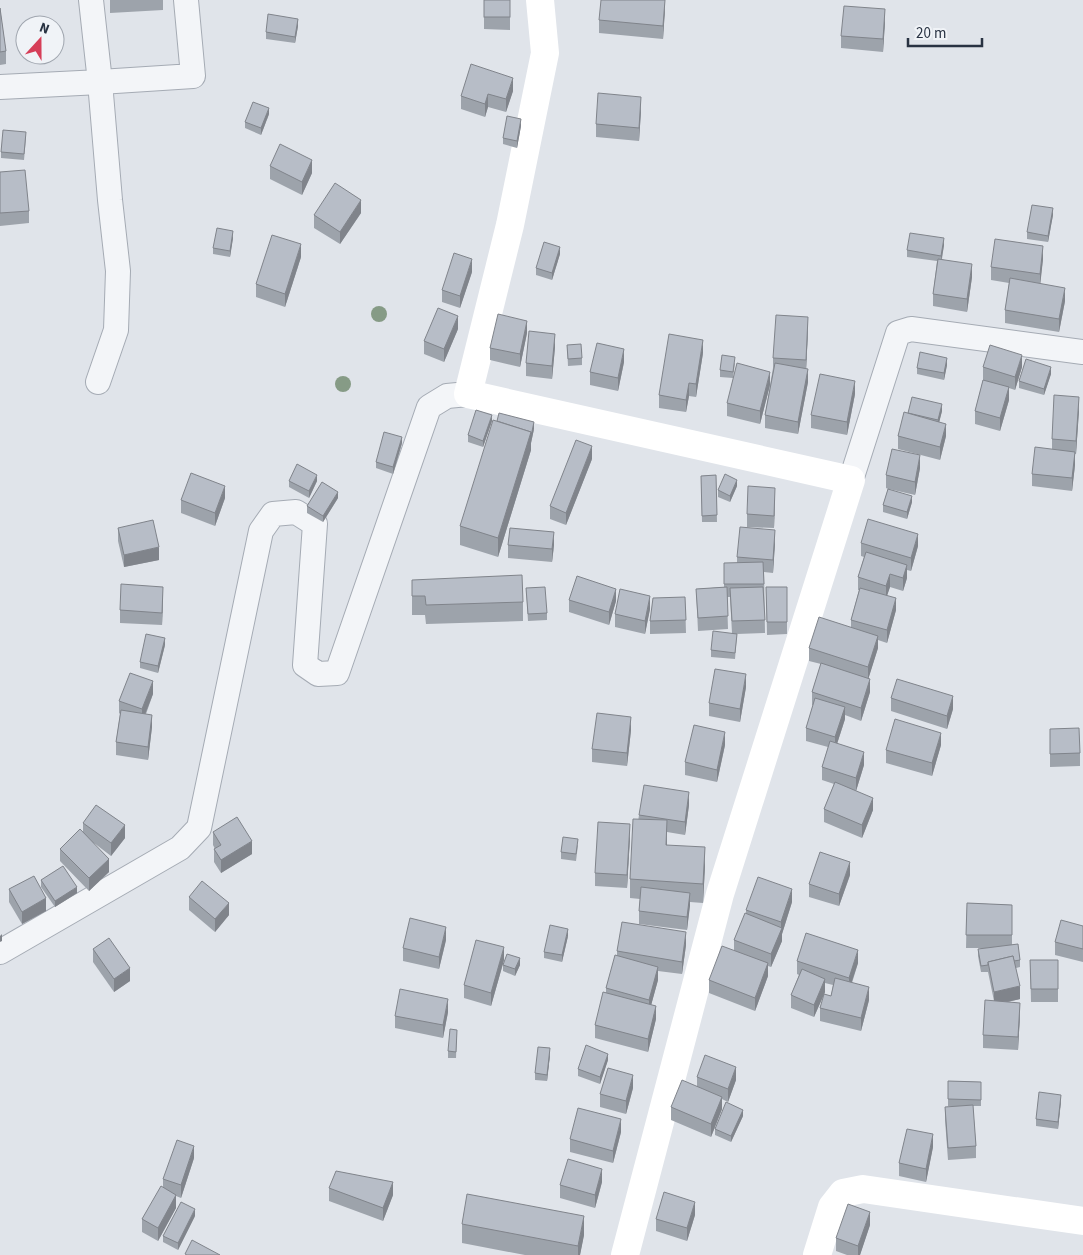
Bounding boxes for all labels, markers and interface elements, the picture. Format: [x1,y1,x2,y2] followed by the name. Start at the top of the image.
[15,15,65,65] north arrow
[908,15,982,47] scale bar
[36,18,52,40] text: N
[916,23,946,44] text: 20 m

